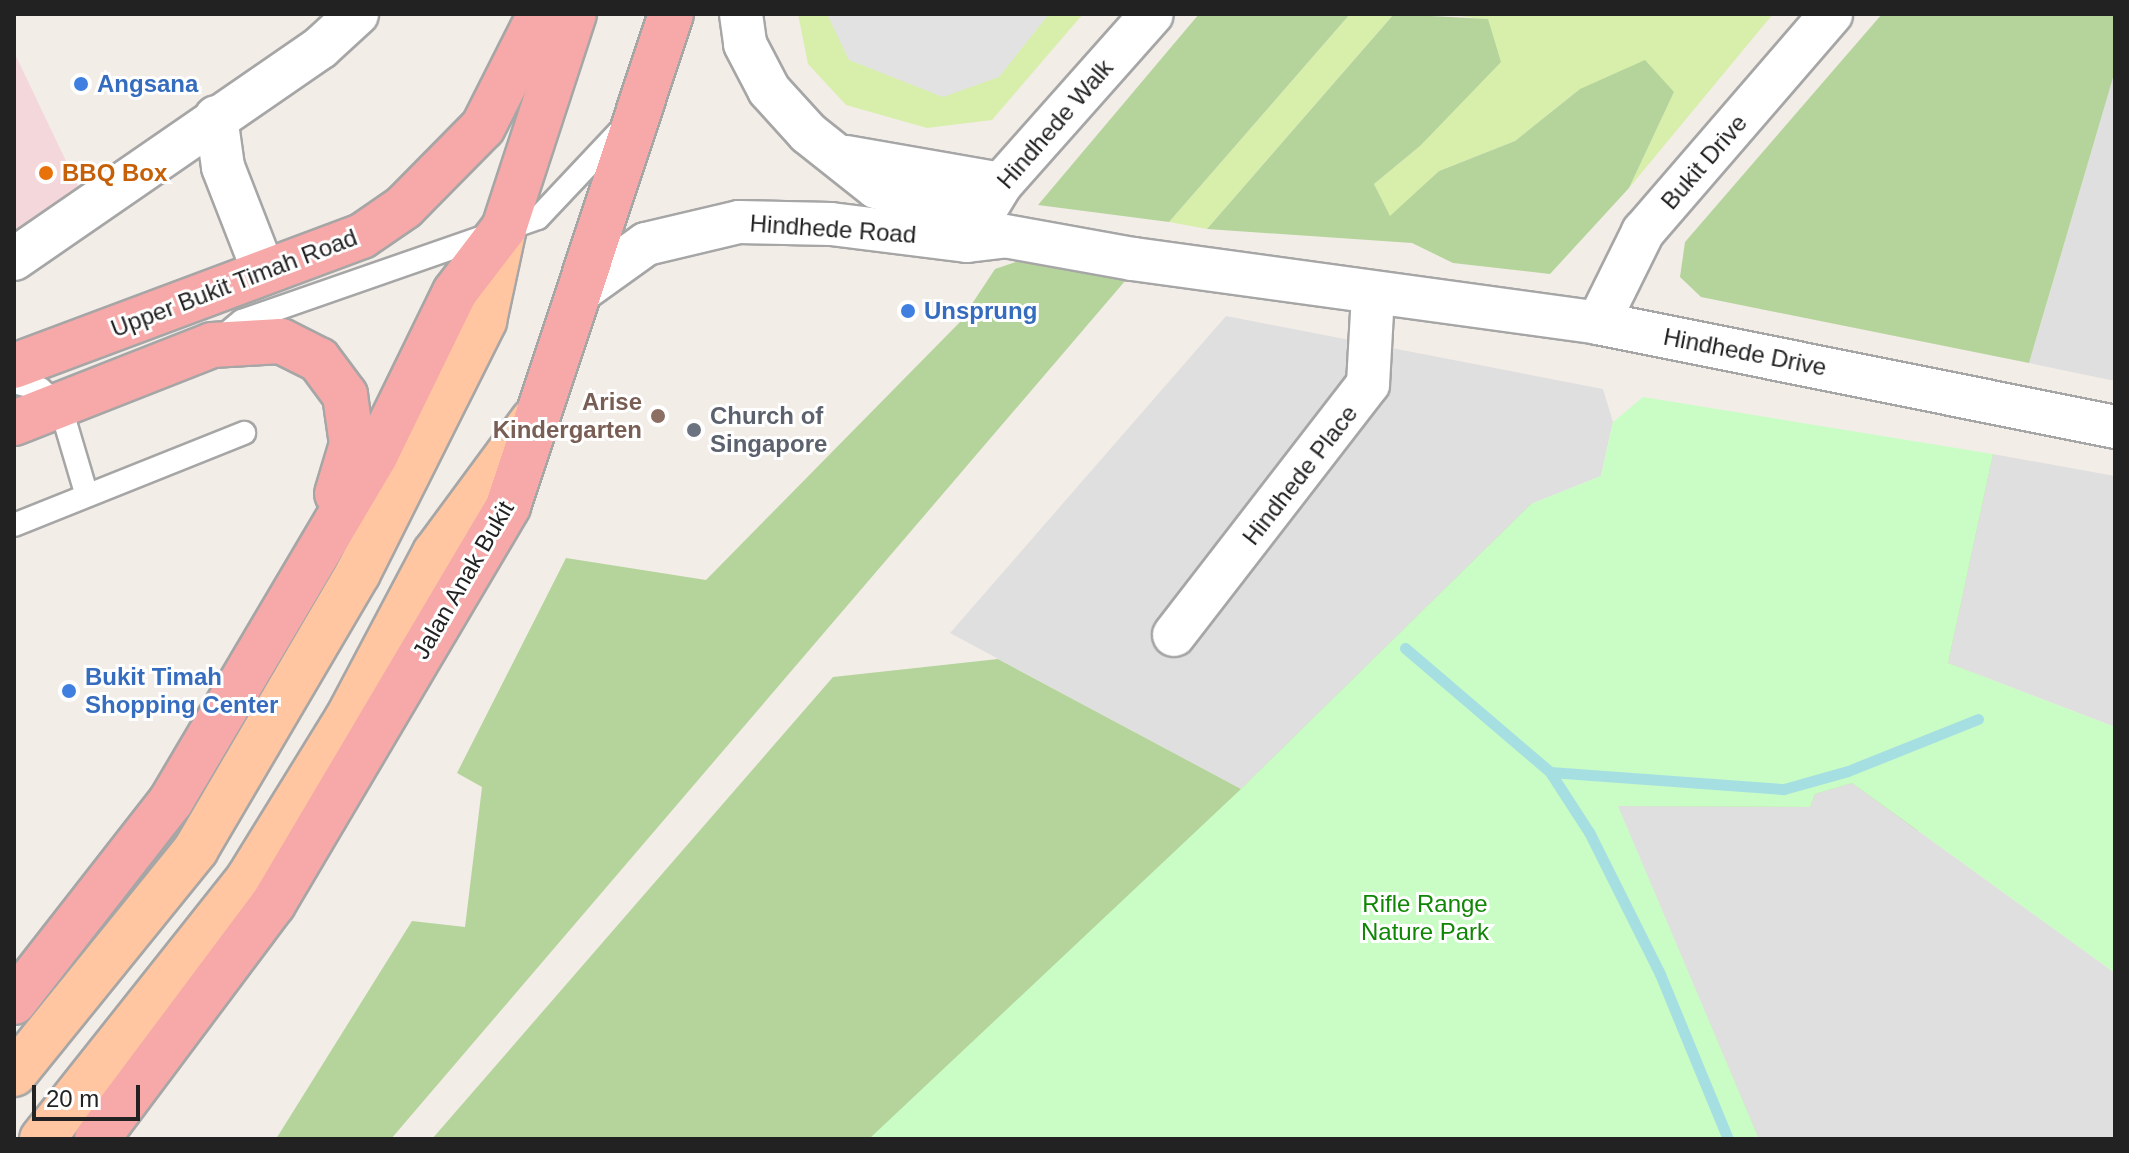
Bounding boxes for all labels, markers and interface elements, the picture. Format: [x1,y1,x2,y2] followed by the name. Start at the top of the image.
[991,53,1119,195] street label: Hindhede Walk
[97,70,198,98] place label: Angsana
[72,75,90,93] marker: Angsana
[1655,109,1753,215] street label: Bukit Drive
[62,159,167,187] place label: BBQ Box
[37,164,55,182] marker: BBQ Box
[749,209,917,249] street label: Hindhede Road
[107,223,361,343] street label: Upper Bukit Timah Road
[924,297,1037,325] place label: Unsprung
[899,302,917,320] marker: Unsprung
[1661,322,1829,382] street label: Hindhede Drive
[493,388,642,444] place label: Arise Kindergarten
[1236,399,1364,551] street label: Hindhede Place
[710,402,827,458] place label: Church of Singapore
[649,407,667,425] marker: Arise Kindergarten
[685,421,703,439] marker: Church of Singapore
[406,495,520,665] street label: Jalan Anak Bukit
[85,663,278,719] place label: Bukit Timah Shopping Center
[60,682,78,700] marker: Bukit Timah Shopping Center
[1361,890,1489,946] park label: Rifle Range Nature Park
[36,1069,144,1119] scale bar
[46,1085,99,1112] text: 20 m

